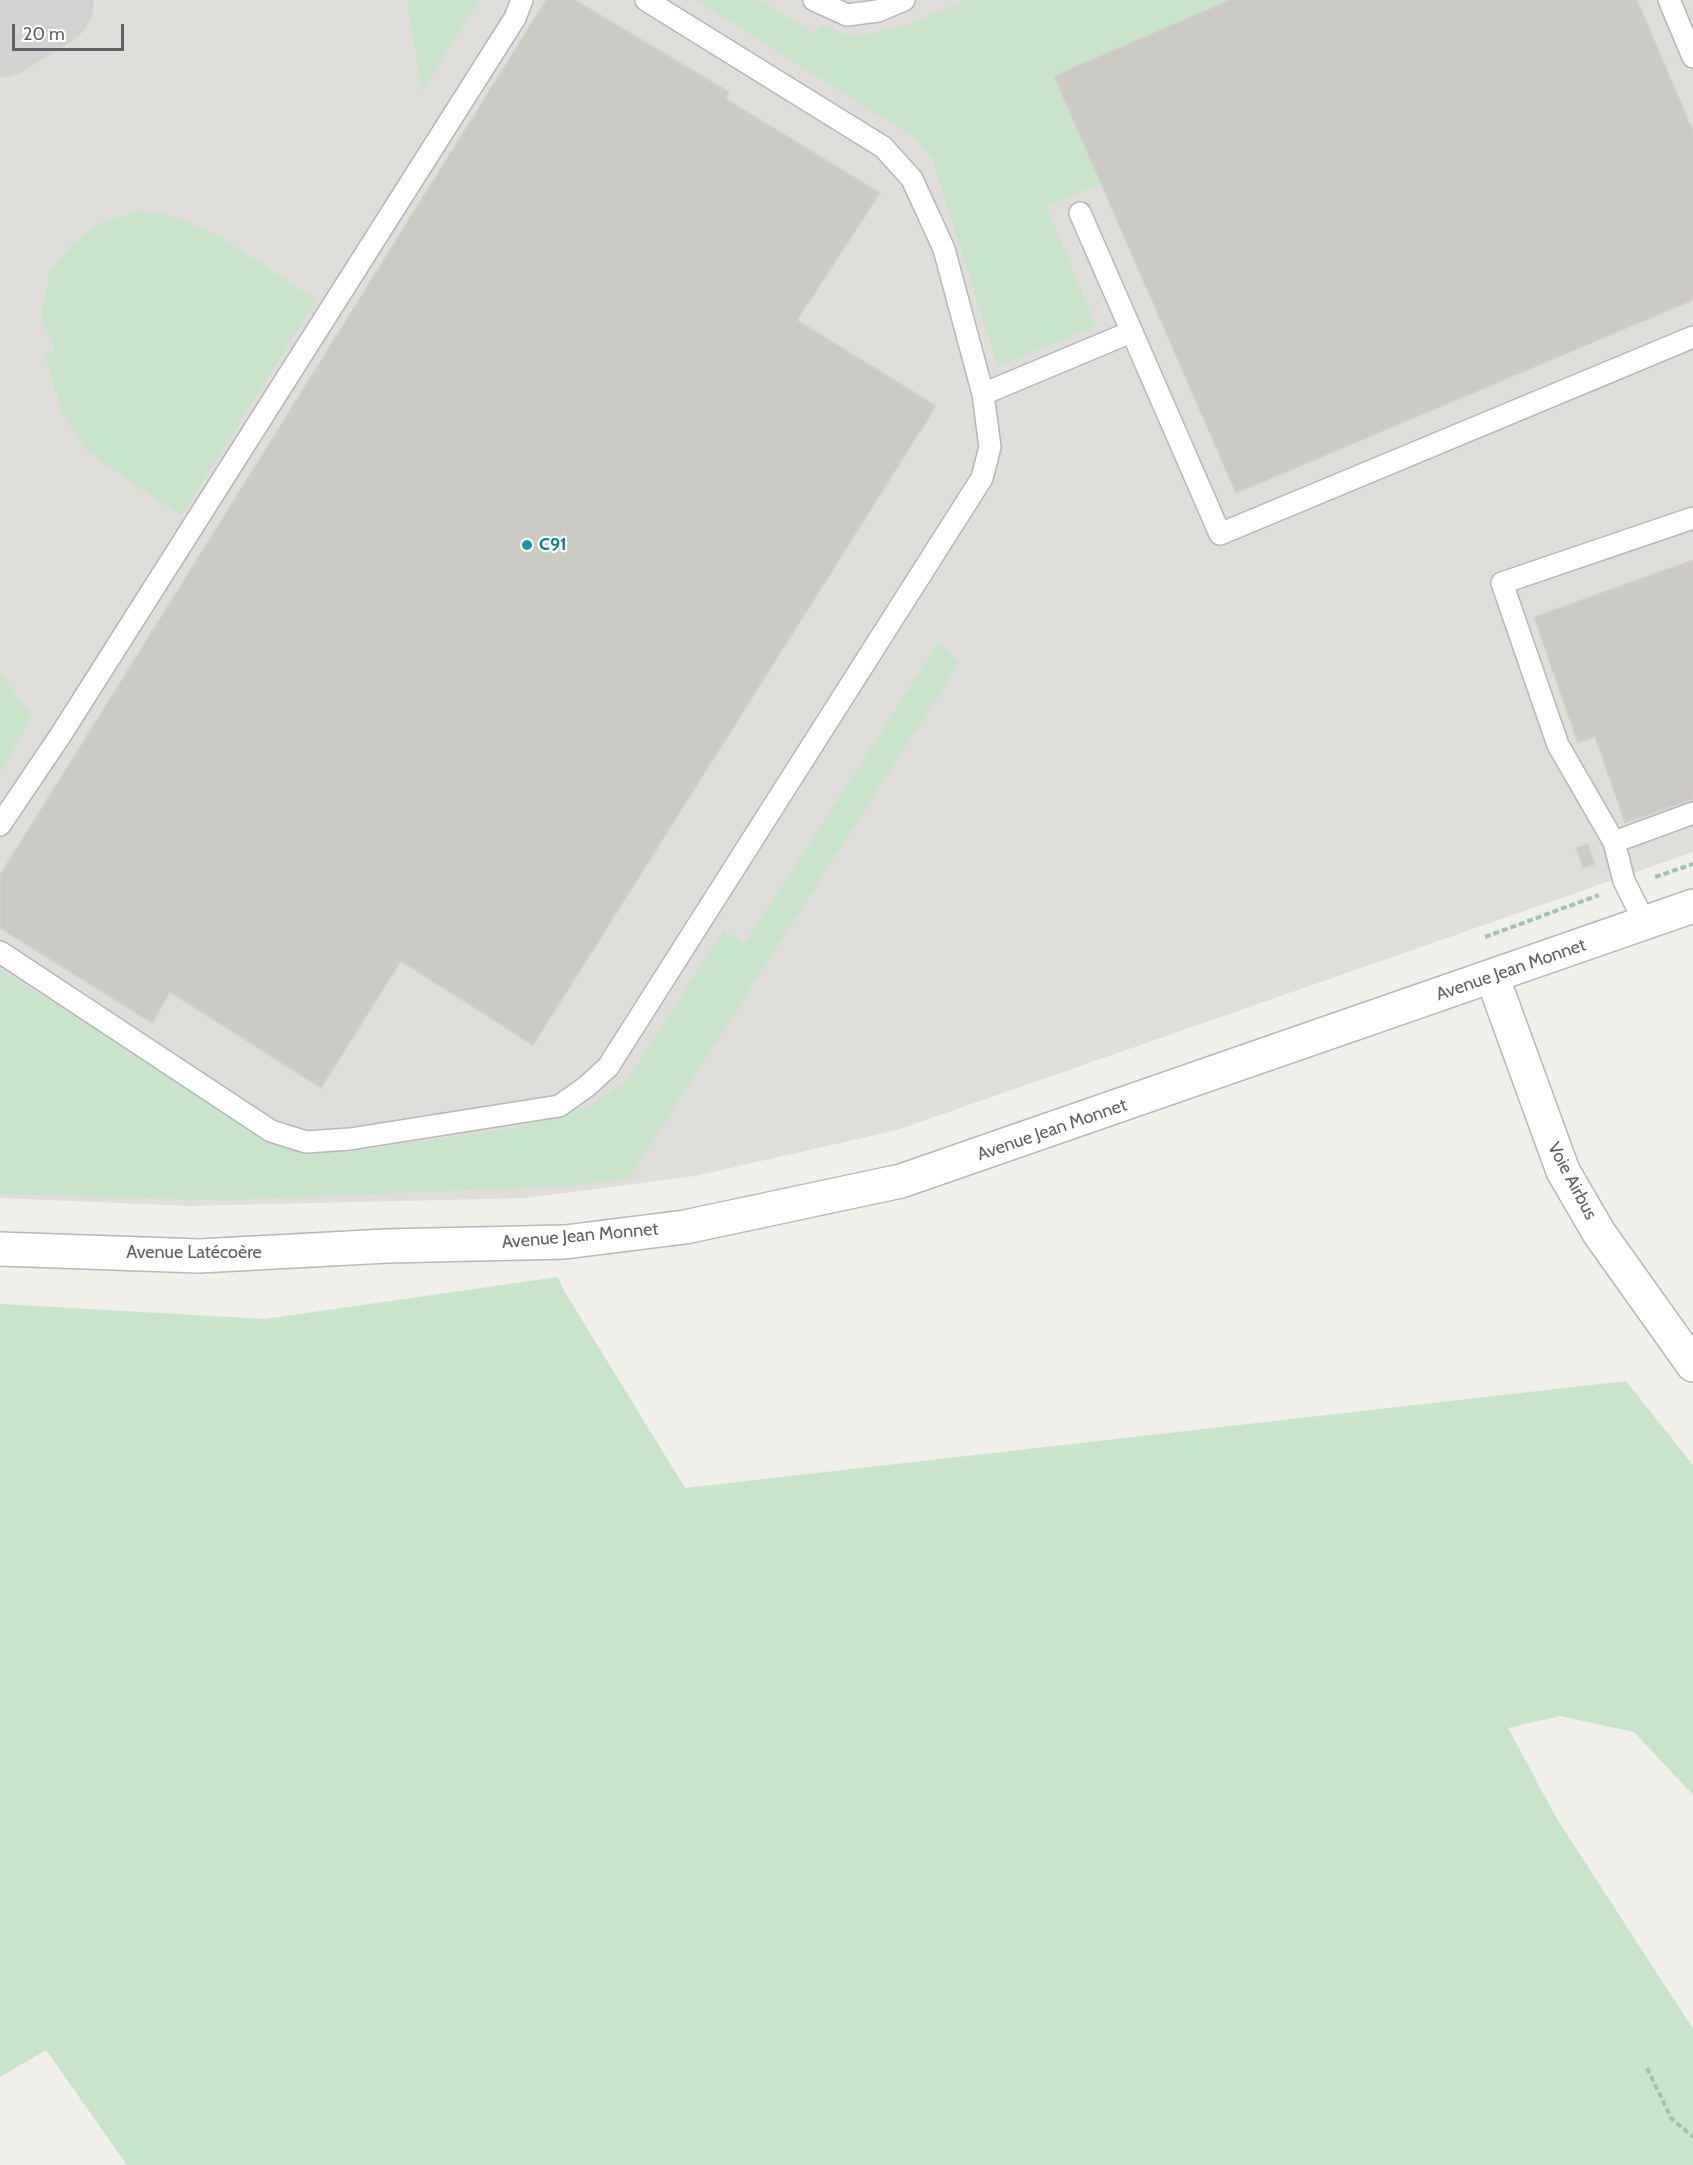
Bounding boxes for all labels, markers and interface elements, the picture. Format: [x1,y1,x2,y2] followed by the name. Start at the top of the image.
[15,12,128,50] scale bar
[23,23,65,45] text: 20 m
[539,534,567,556] place label: C91
[520,538,534,552] marker: C91
[1433,934,1589,1006] street label: Avenue Jean Monnet
[974,1094,1130,1166] street label: Avenue Jean Monnet
[1543,1139,1601,1223] street label: Voie Airbus
[501,1218,659,1254] street label: Avenue Jean Monnet
[126,1242,262,1264] street label: Avenue Latécoère

